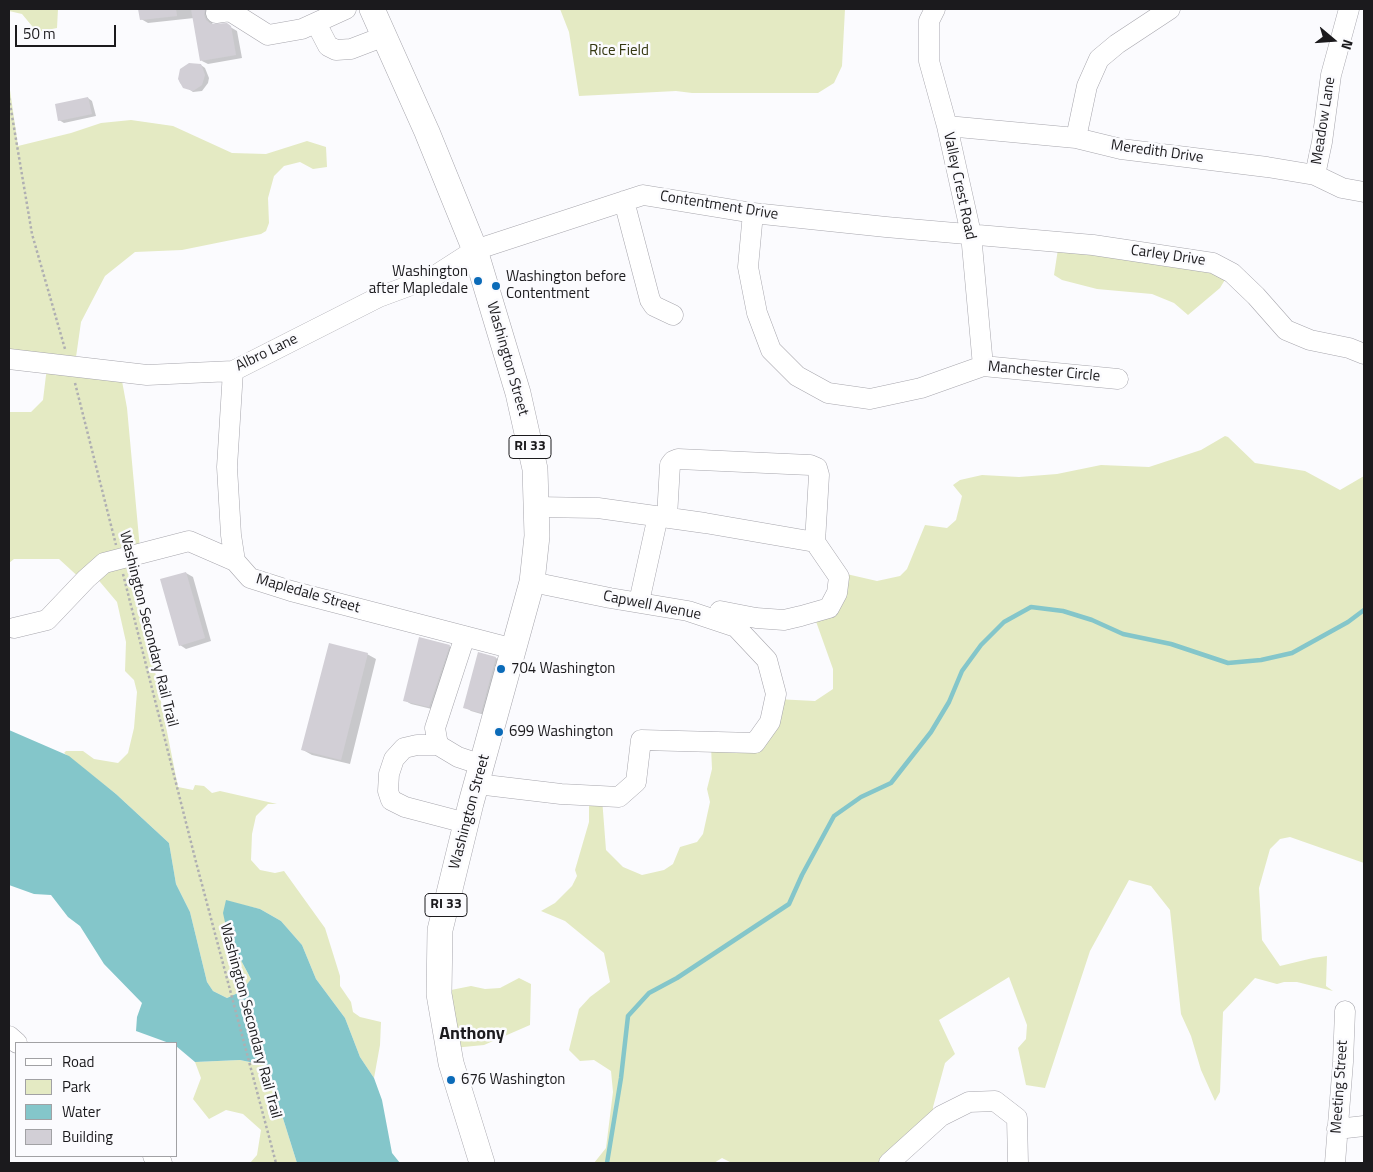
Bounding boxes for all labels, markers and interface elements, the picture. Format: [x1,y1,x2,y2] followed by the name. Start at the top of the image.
[18,15,119,47] scale bar
[1308,15,1358,65] north arrow
[23,22,56,45] text: 50 m
[1336,37,1359,53] text: N
[589,42,649,60] park label: Rice Field
[1308,76,1340,166] street label: Meadow Lane
[939,131,979,241] street label: Valley Crest Road
[1110,137,1204,167] street label: Meredith Drive
[659,188,779,224] street label: Contentment Drive
[1130,242,1206,270] street label: Carley Drive
[369,263,468,298] place label: Washington after Mapledale
[506,268,626,303] place label: Washington before Contentment
[472,275,484,287] marker: Washington after Mapledale
[490,280,502,292] marker: Washington before Contentment
[482,300,532,418] street label: Washington Street
[233,330,301,376] street label: Albro Lane
[987,358,1101,386] street label: Manchester Circle
[509,436,551,458] road number: RI 33
[115,529,181,729] street label: Washington Secondary Rail Trail
[254,571,362,617] street label: Mapledale Street
[601,588,703,624] street label: Capwell Avenue
[511,660,615,678] place label: 704 Washington
[495,663,507,675] marker: 704 Washington
[509,723,613,741] place label: 699 Washington
[493,726,505,738] marker: 699 Washington
[446,753,494,871] street label: Washington Street
[425,894,467,916] road number: RI 33
[215,921,285,1121] street label: Washington Secondary Rail Trail
[439,1024,505,1046] district label: Anthony
[1328,1040,1352,1134] street label: Meeting Street
[15,1042,178,1157] legend
[62,1050,94,1073] text: Road
[461,1071,565,1089] place label: 676 Washington
[445,1074,457,1086] marker: 676 Washington
[62,1075,91,1098] text: Park
[62,1100,101,1123] text: Water
[62,1125,113,1148] text: Building

